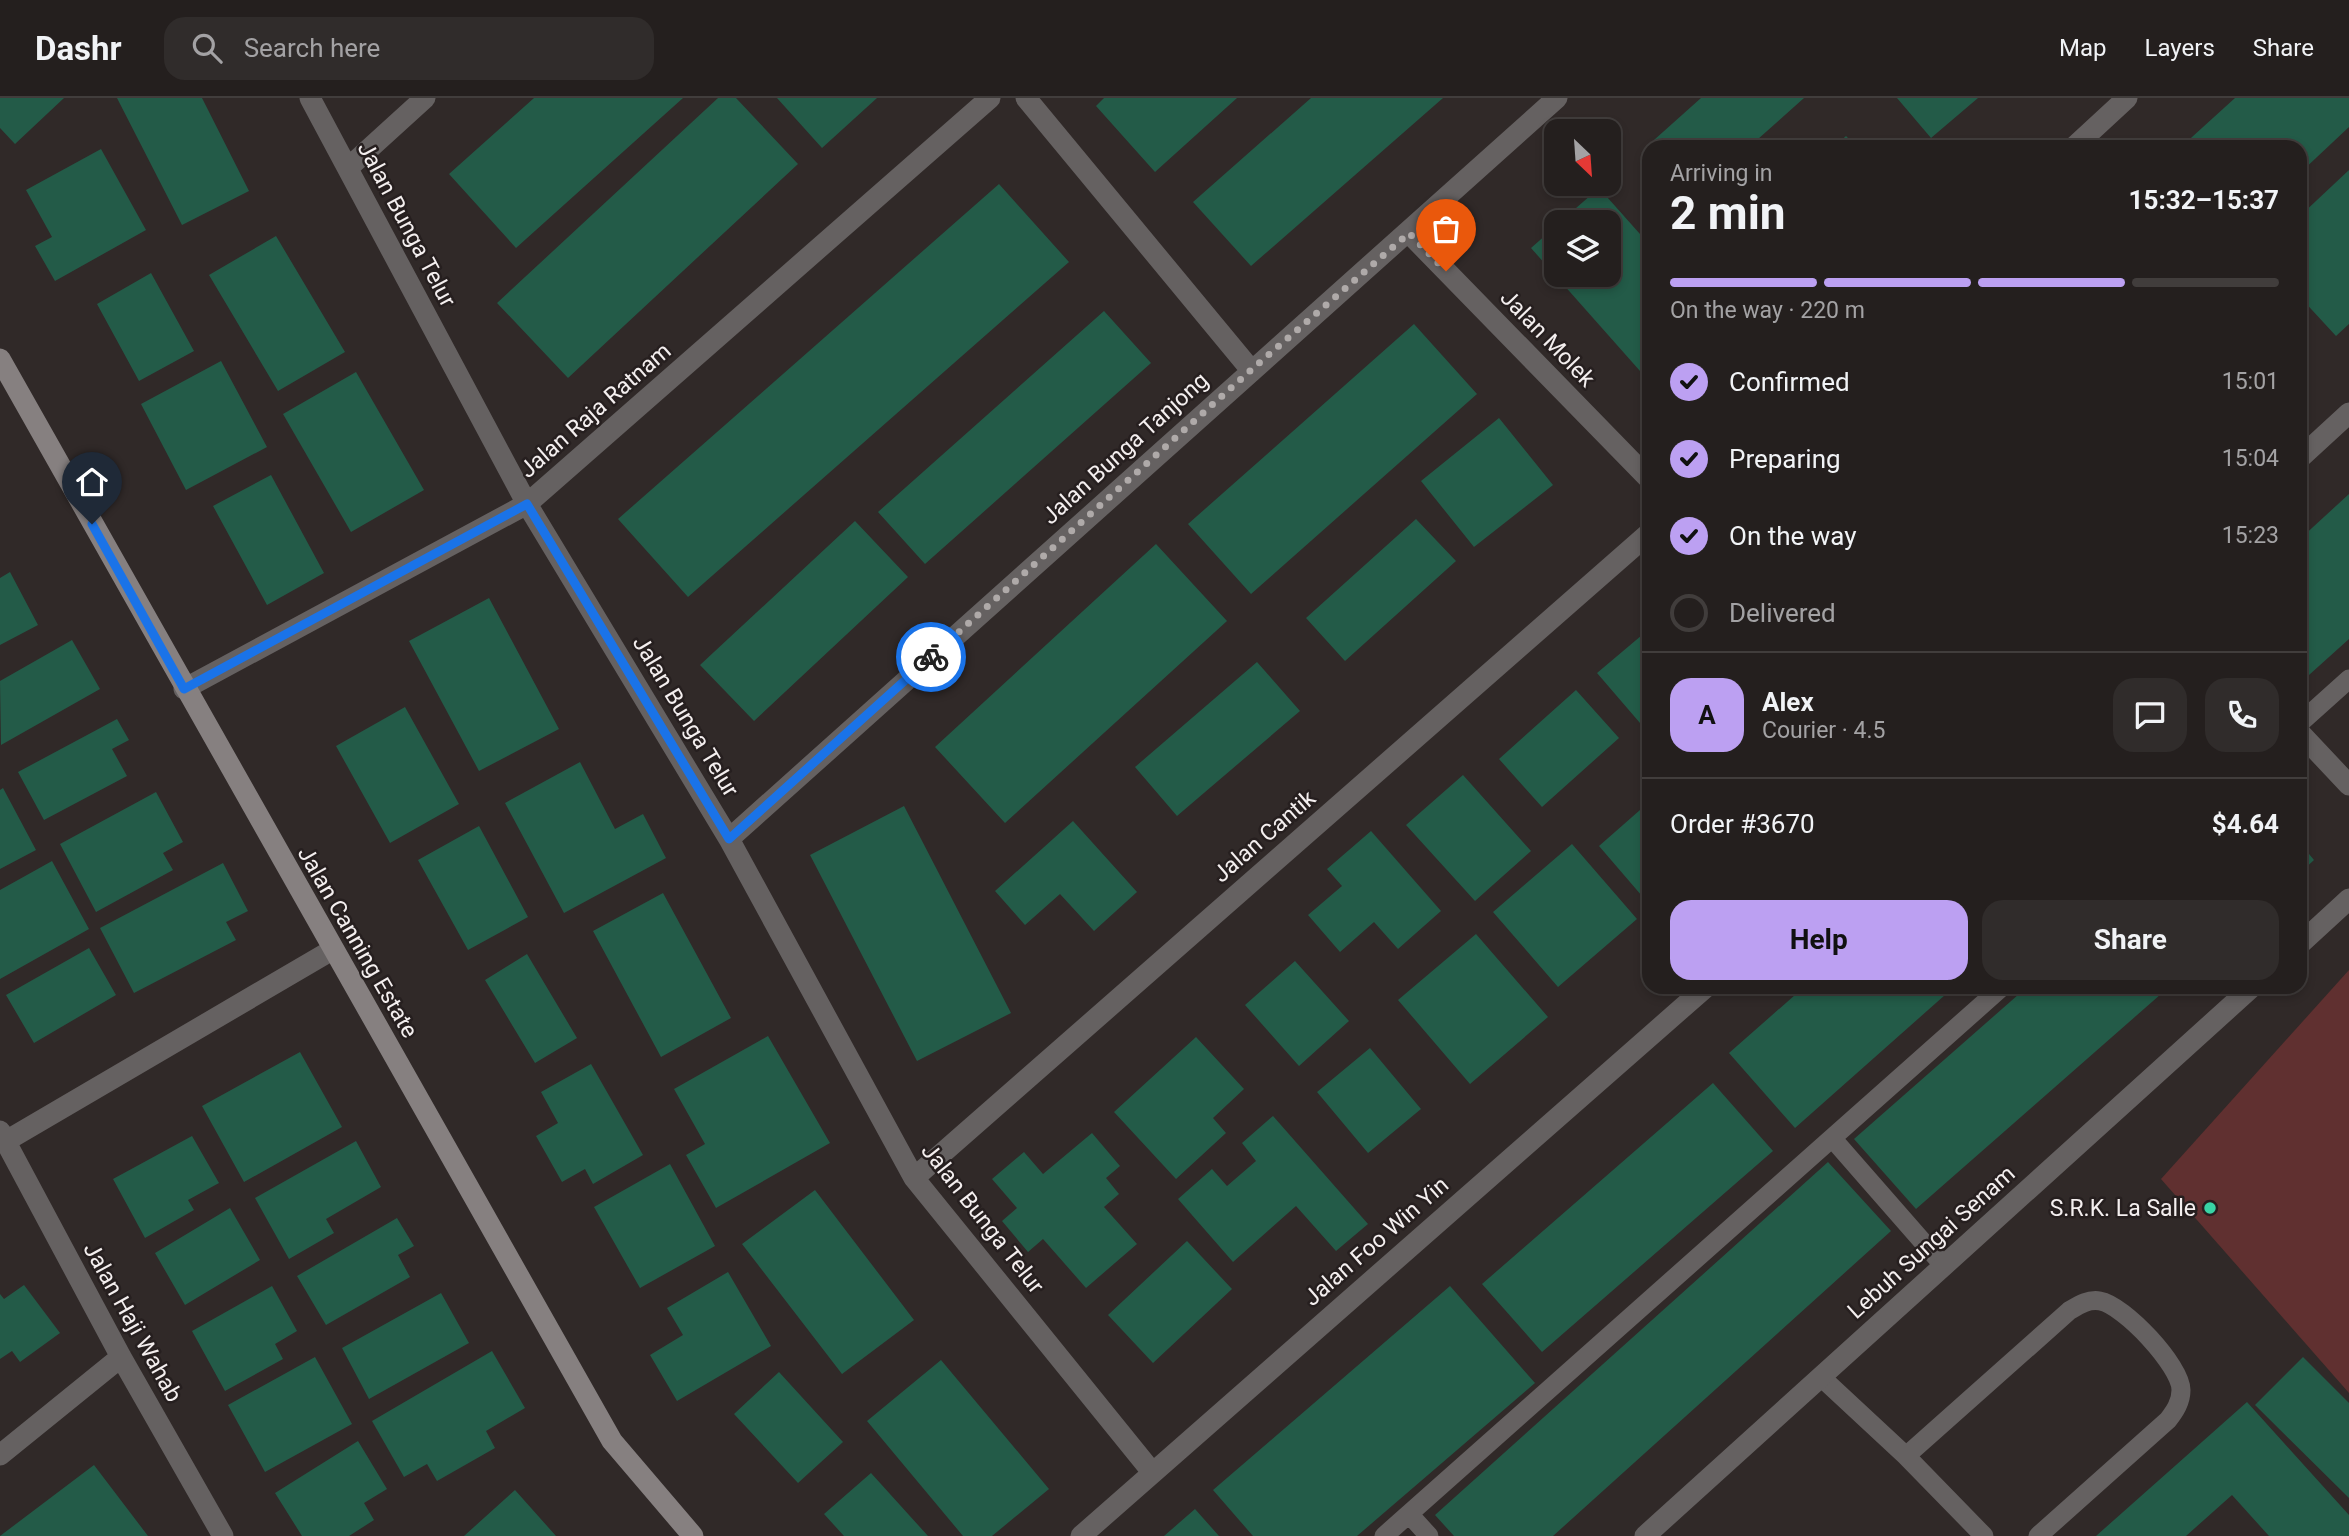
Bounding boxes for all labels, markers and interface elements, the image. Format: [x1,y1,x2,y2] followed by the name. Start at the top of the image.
[164,17,654,80] search box
[35,29,122,68] text: Dashr
[188,29,226,67] icon: search
[244,33,380,63] text: Search here
[2059,34,2107,62] text: Map
[2145,34,2215,62] text: Layers
[2253,34,2314,62] text: Share
[1544,119,1620,196] north arrow
[1544,119,1621,287] map controls
[352,137,462,312] street label: Jalan Bunga Telur
[1670,160,1773,187] text: Arriving in
[2129,185,2279,215] text: 15:32–15:37
[1670,186,1786,240] text: 2 min
[1416,199,1476,271] pin
[1427,210,1465,248] icon: bag
[1544,210,1621,287] button: layers
[1495,284,1601,393] street label: Jalan Molek
[1670,297,1865,324] text: On the way · 220 m
[514,337,677,483] street label: Jalan Raja Ratnam
[1670,363,1708,401] icon: check
[1037,367,1214,530] street label: Jalan Bunga Tanjong
[1729,367,1850,397] text: Confirmed
[2222,368,2279,395] text: 15:01
[1670,440,1708,478] icon: check
[1729,444,1841,474] text: Preparing
[2222,445,2279,472] text: 15:04
[62,452,122,524] pin
[73,463,111,501] icon: home
[1670,517,1708,555] icon: check
[1729,521,1857,551] text: On the way
[2222,522,2279,549] text: 15:23
[1729,598,1836,628] text: Delivered
[896,622,966,692] courier
[627,631,744,802] street label: Jalan Bunga Telur
[912,638,950,676] icon: bike
[2113,678,2187,752] button: chat
[2205,678,2279,752] button: phone
[1762,687,1814,717] text: Alex
[1698,700,1716,730] text: A
[1762,717,1885,744] text: Courier · 4.5
[1208,784,1321,888] street label: Jalan Cantik
[1670,809,1815,839] text: Order #3670
[2212,809,2279,839] text: $4.64
[292,842,423,1043] street label: Jalan Canning Estate
[1670,900,1968,980] button: Help
[1982,900,2279,980] button: Share
[916,1138,1050,1299] street label: Jalan Bunga Telur
[1842,1160,2020,1325] street label: Lebuh Sungai Senam
[1299,1171,1454,1311] street label: Jalan Foo Win Yin
[2050,1195,2196,1222] place label: S.R.K. La Salle
[2202,1200,2218,1216] marker: S.R.K. La Salle
[78,1238,188,1407] street label: Jalan Haji Wahab

